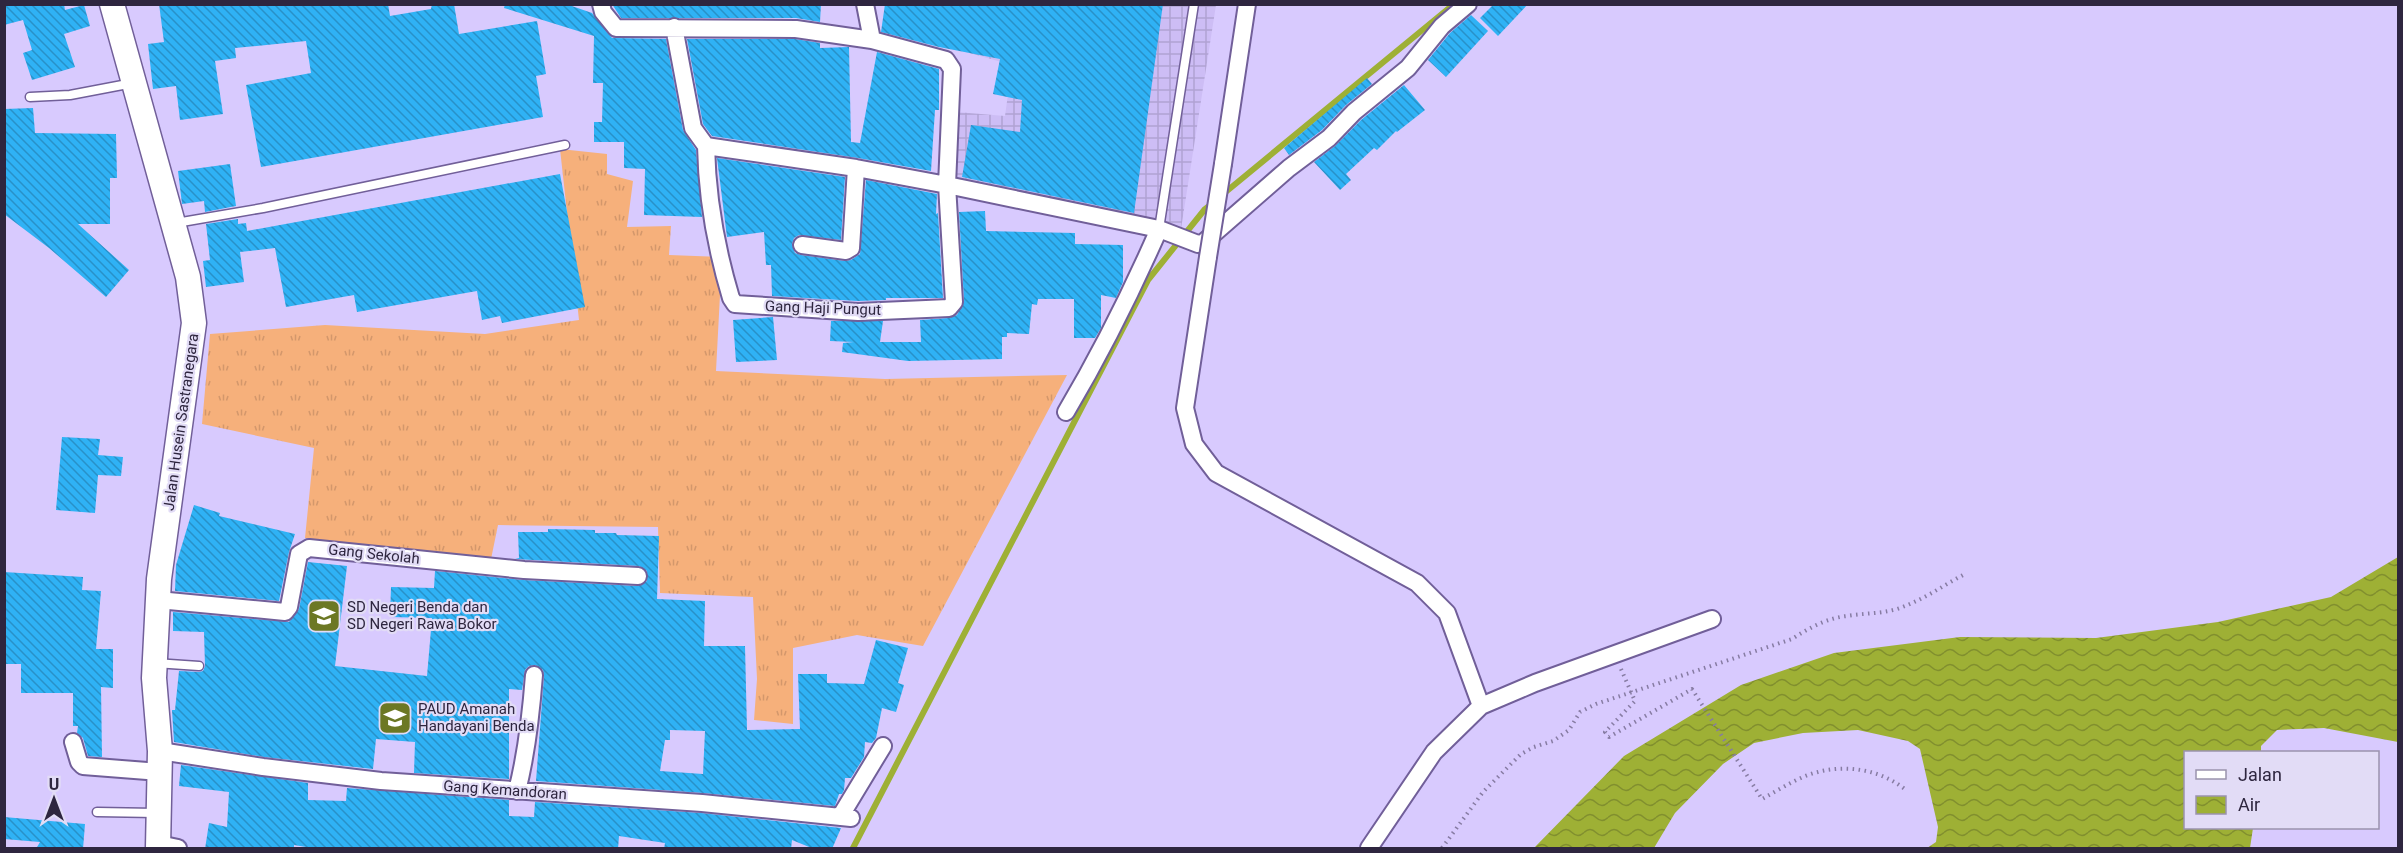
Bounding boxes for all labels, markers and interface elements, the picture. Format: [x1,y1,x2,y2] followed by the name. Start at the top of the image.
[765,297,881,319] street label: Gang Haji Pungut
[160,332,202,512] street label: Jalan Husein Sastranegara
[327,540,421,568] street label: Gang Sekolah
[306,598,342,634] school or university icon: SD Negeri Benda dan SD Negeri Rawa Bokor
[347,598,497,633] place label: SD Negeri Benda dan SD Negeri Rawa Bokor
[377,700,413,736] school or university icon: PAUD Amanah Handayani Benda
[418,700,535,735] place label: PAUD Amanah Handayani Benda
[2184,751,2379,829] legend
[2238,764,2282,785] text: Jalan
[24,769,84,829] north arrow
[49,775,59,794] text: U
[443,777,567,803] street label: Gang Kemandoran
[2238,794,2260,815] text: Air

